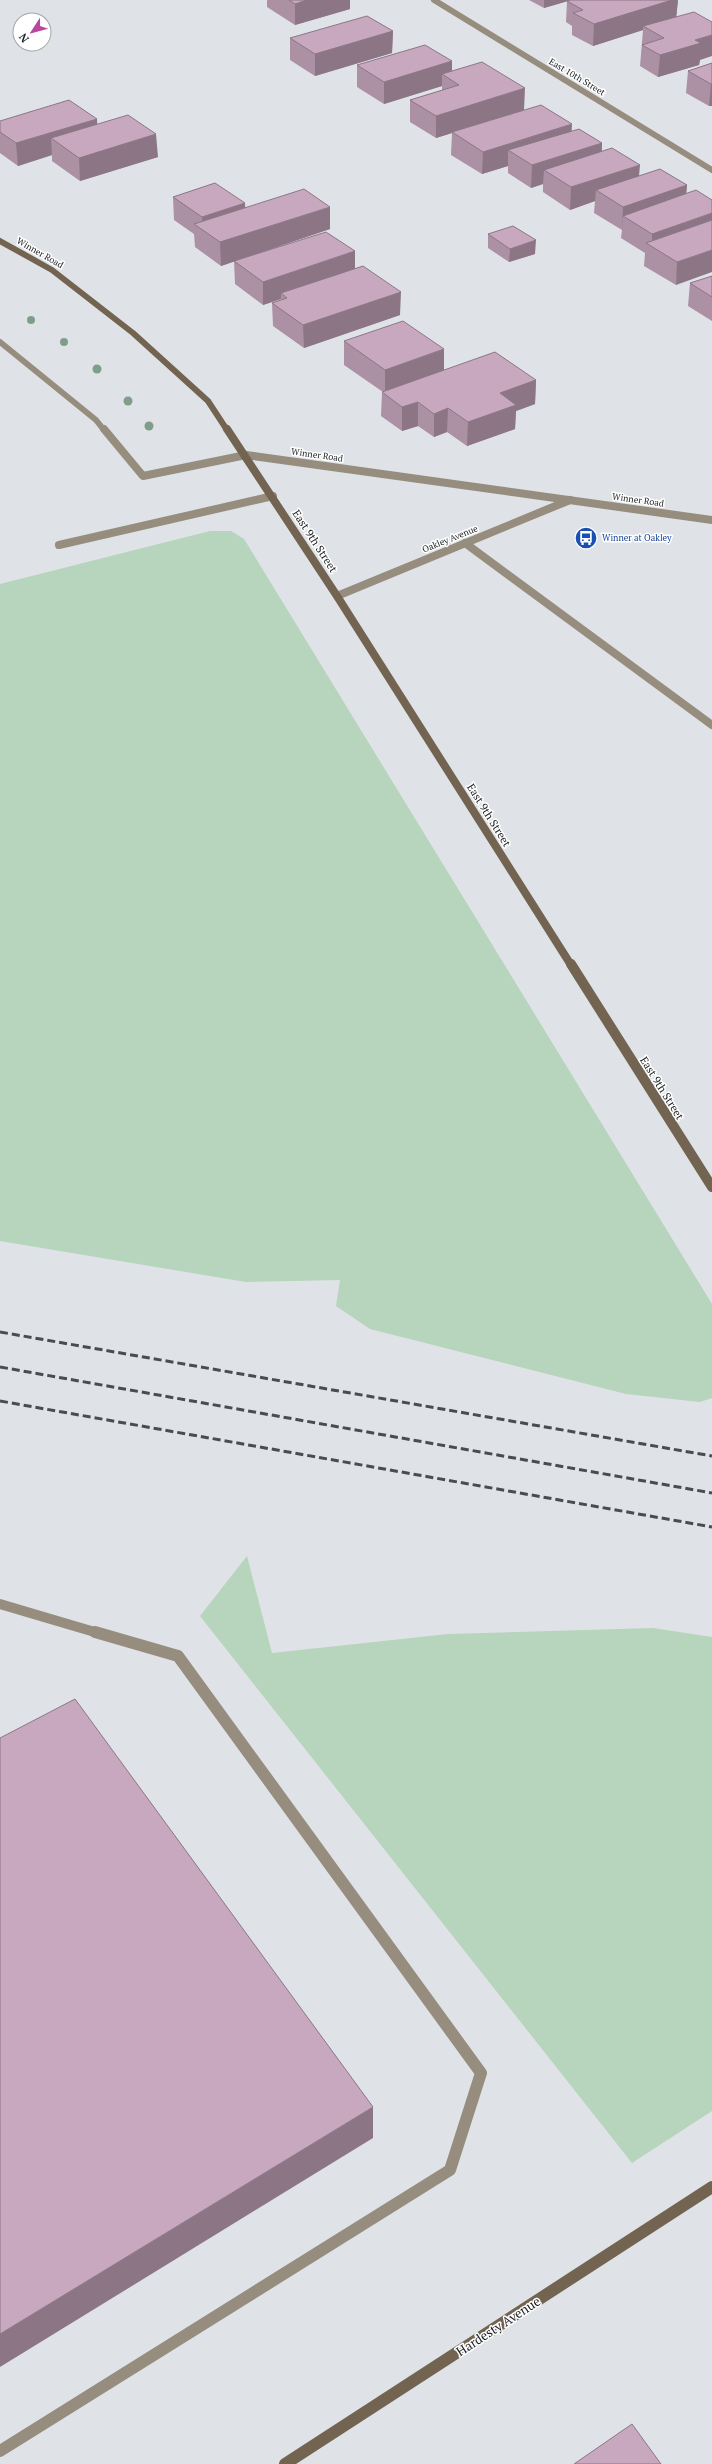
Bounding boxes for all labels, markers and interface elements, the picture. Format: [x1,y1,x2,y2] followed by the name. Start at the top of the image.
[12,12,52,52] north arrow
[15,30,32,45] text: N
[547,55,608,99] street label: East 10th Street
[14,235,66,271] street label: Winner Road
[290,445,344,465] street label: Winner Road
[611,490,665,510] street label: Winner Road
[290,507,340,575] street label: East 9th Street
[420,522,480,556] street label: Oakley Avenue
[573,525,599,551] bus stop icon: Winner at Oakley
[602,532,672,544] place label: Winner at Oakley
[464,781,514,849] street label: East 9th Street
[637,1054,687,1122] street label: East 9th Street
[452,2292,544,2360] street label: Hardesty Avenue

